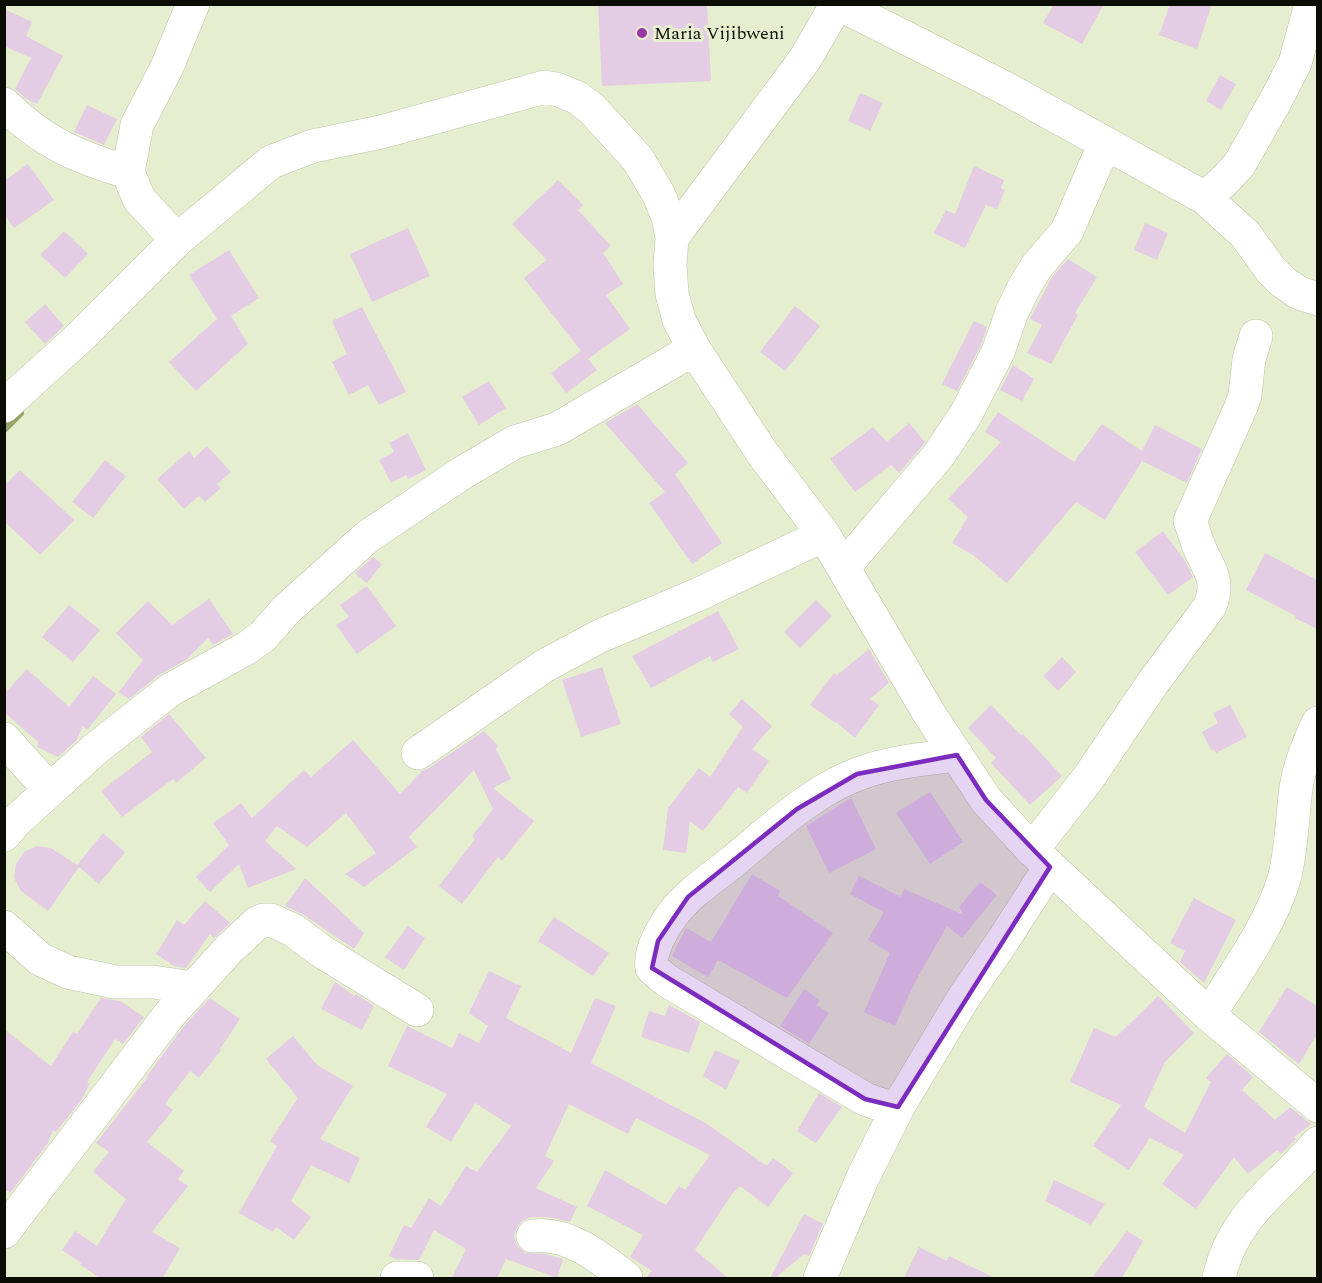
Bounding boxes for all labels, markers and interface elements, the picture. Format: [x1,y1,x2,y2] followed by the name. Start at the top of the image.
[654,20,785,47] place label: Maria Vijibweni
[635,26,649,40] marker: Maria Vijibweni

